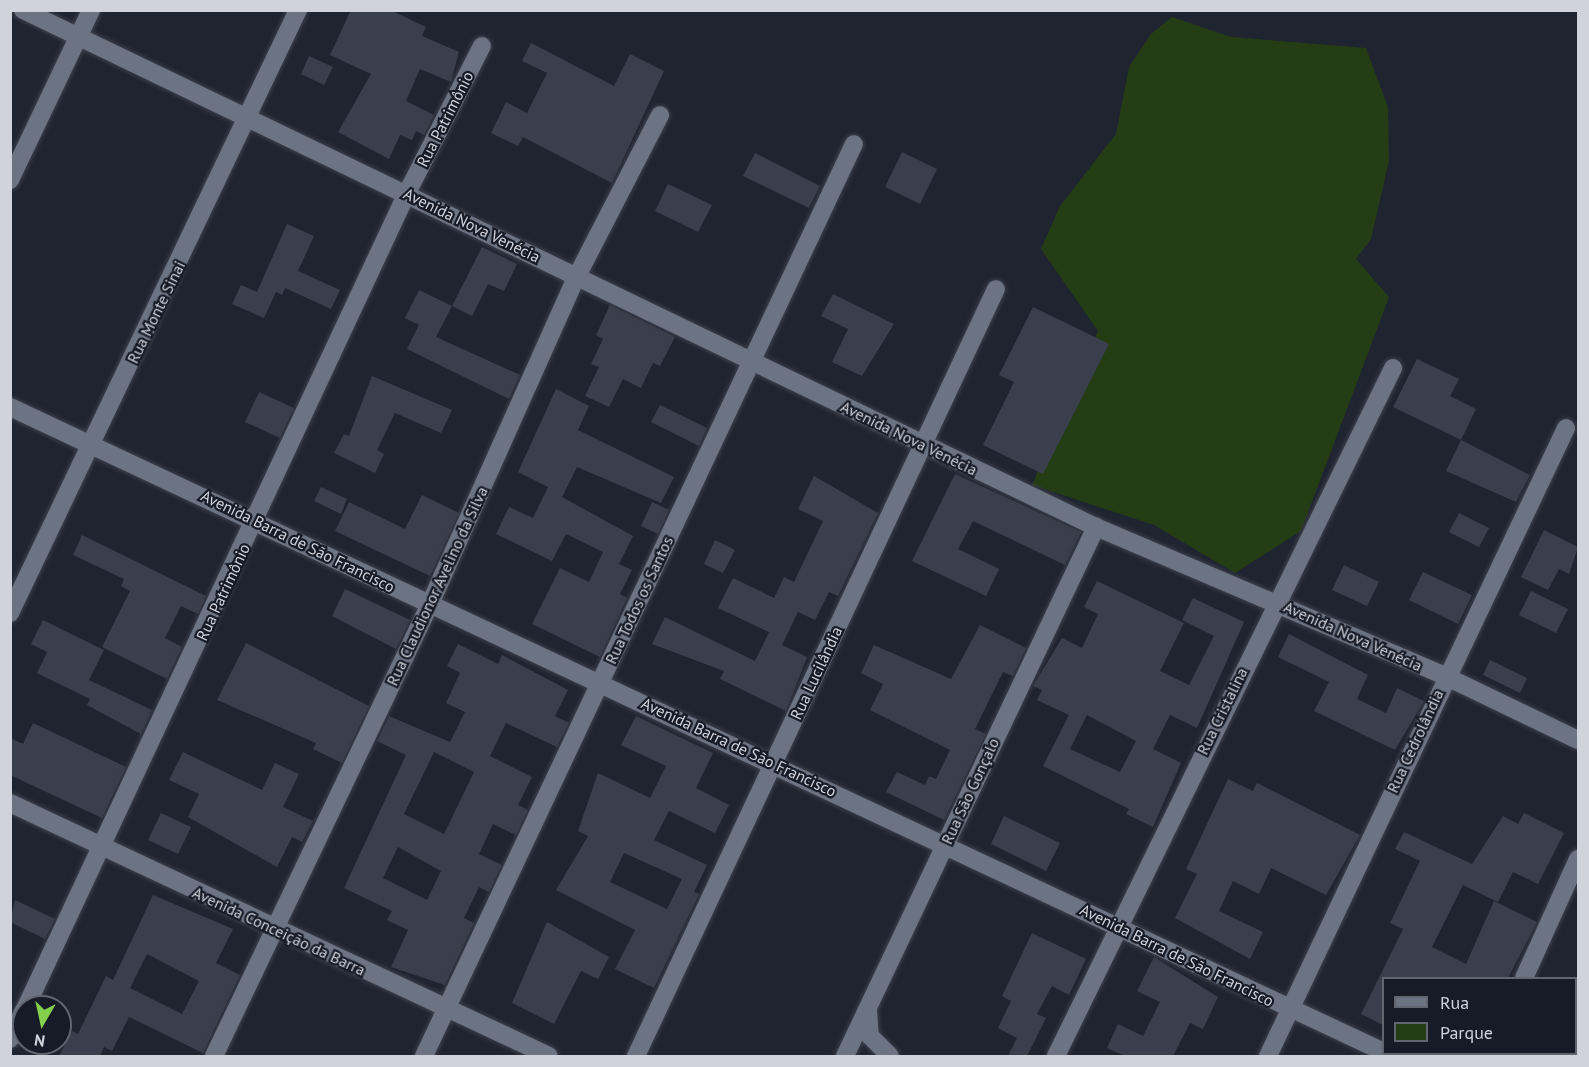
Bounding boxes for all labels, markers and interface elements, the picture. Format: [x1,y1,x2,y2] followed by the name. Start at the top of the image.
[413,68,477,170] street label: Rua Patrimônio
[400,184,544,266] street label: Avenida Nova Venécia
[123,258,189,366] street label: Rua Monte Sinai
[837,397,981,479] street label: Avenida Nova Venécia
[382,483,492,689] street label: Rua Claudionor Avelino da Silva
[198,486,398,596] street label: Avenida Barra de São Francisco
[601,533,677,667] street label: Rua Todos os Santos
[192,540,254,644] street label: Rua Patrimônio
[1281,597,1425,675] street label: Avenida Nova Venécia
[786,623,846,723] street label: Rua Lucilândia
[1193,664,1251,758] street label: Rua Cristalina
[1383,686,1447,796] street label: Rua Cedrolândia
[638,693,840,801] street label: Avenida Barra de São Francisco
[937,735,1003,847] street label: Rua São Gonçalo
[190,882,368,980] street label: Avenida Conceição da Barra
[1077,900,1277,1010] street label: Avenida Barra de São Francisco
[1382,977,1577,1055] legend
[1440,991,1469,1014] text: Rua
[12,995,72,1055] north arrow
[1440,1021,1493,1044] text: Parque
[33,1030,46,1052] text: N

